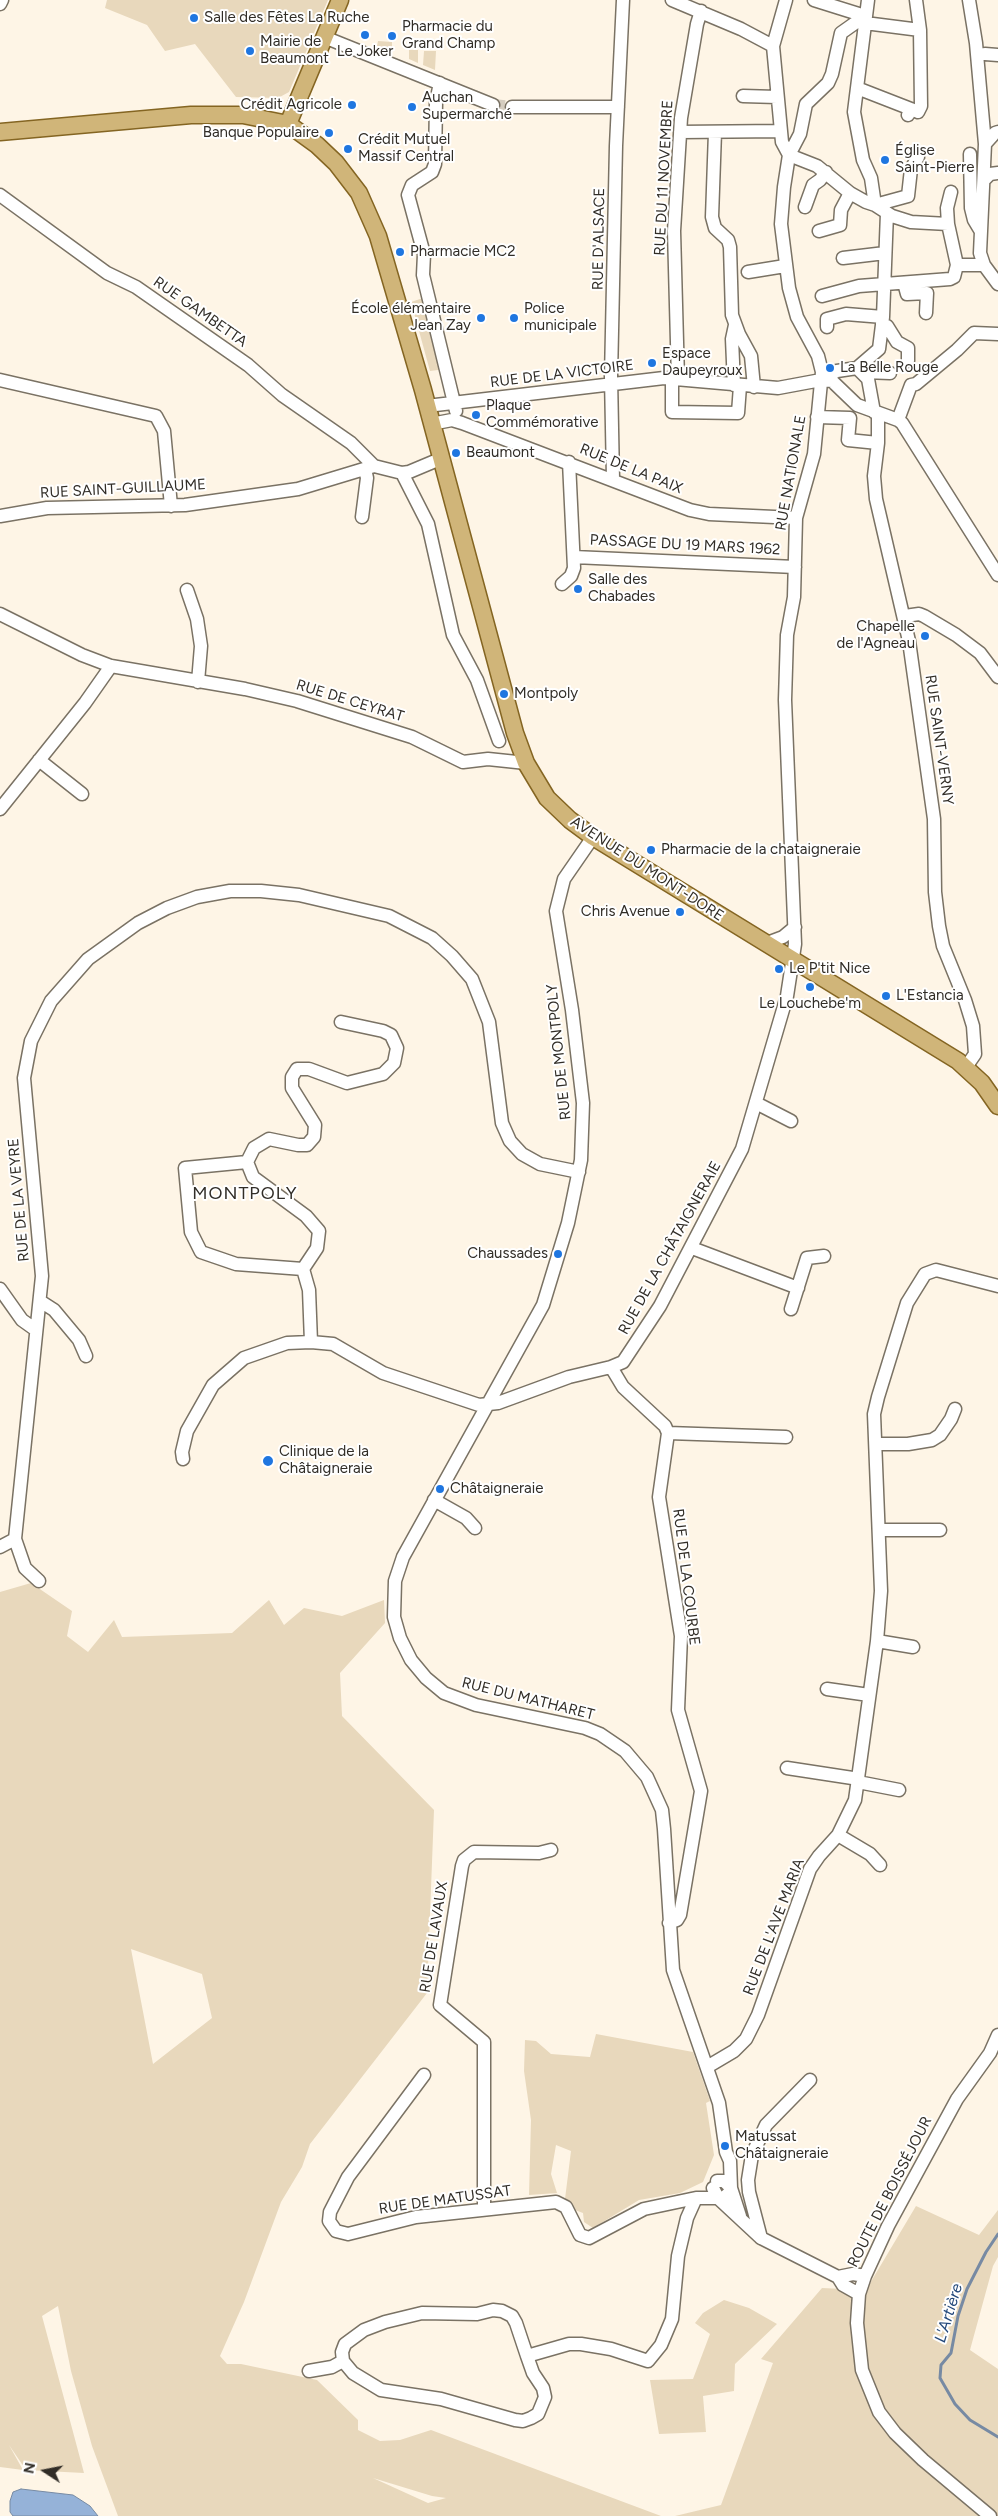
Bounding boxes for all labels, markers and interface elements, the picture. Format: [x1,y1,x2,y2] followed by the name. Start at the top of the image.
[204,9,369,27] place label: Salle des Fêtes La Ruche
[188,12,200,24] marker: Salle des Fêtes La Ruche
[402,18,495,53] place label: Pharmacie du Grand Champ
[359,29,371,41] marker: Le Joker
[386,30,398,42] marker: Pharmacie du Grand Champ
[260,33,329,68] place label: Mairie de Beaumont
[337,43,393,61] place label: Le Joker
[244,45,256,57] marker: Mairie de Beaumont
[422,89,512,124] place label: Auchan Supermarché
[241,96,342,114] place label: Crédit Agricole
[346,99,358,111] marker: Crédit Agricole
[651,100,677,256] street label: RUE DU 11 NOVEMBRE
[406,101,418,113] marker: Auchan Supermarché
[203,124,319,142] place label: Banque Populaire
[323,127,335,139] marker: Banque Populaire
[358,131,454,166] place label: Crédit Mutuel Massif Central
[895,142,974,177] place label: Église Saint-Pierre
[342,143,354,155] marker: Crédit Mutuel Massif Central
[879,154,891,166] marker: Église Saint-Pierre
[589,188,609,290] street label: RUE D'ALSACE
[410,243,516,261] place label: Pharmacie MC2
[394,246,406,258] marker: Pharmacie MC2
[150,273,250,351] street label: RUE GAMBETTA
[351,300,471,335] place label: École élémentaire Jean Zay
[524,300,597,335] place label: Police municipale
[475,312,487,324] marker: École élémentaire Jean Zay
[508,312,520,324] marker: Police municipale
[662,345,742,380] place label: Espace Daupeyroux
[489,356,635,392] street label: RUE DE LA VICTOIRE
[646,357,658,369] marker: Espace Daupeyroux
[840,359,938,377] place label: La Belle Rouge
[824,362,836,374] marker: La Belle Rouge
[486,397,598,432] place label: Plaque Commémorative
[470,409,482,421] marker: Plaque Commémorative
[772,414,810,532] street label: RUE NATIONALE
[577,440,685,498] street label: RUE DE LA PAIX
[466,444,535,462] place label: Beaumont
[450,447,462,459] marker: Beaumont
[40,476,206,502] street label: RUE SAINT-GUILLAUME
[589,531,781,559] street label: PASSAGE DU 19 MARS 1962
[588,571,655,606] place label: Salle des Chabades
[572,583,584,595] marker: Salle des Chabades
[837,618,915,653] place label: Chapelle de l'Agneau
[919,630,931,642] marker: Chapelle de l'Agneau
[921,674,957,806] street label: RUE SAINT-VERNY
[294,676,406,726] street label: RUE DE CEYRAT
[514,685,578,703] place label: Montpoly
[498,688,510,700] marker: Montpoly
[567,813,727,925] street label: AVENUE DU MONT-DORE
[661,841,861,859] place label: Pharmacie de la chataigneraie
[645,844,657,856] marker: Pharmacie de la chataigneraie
[581,903,670,921] place label: Chris Avenue
[674,906,686,918] marker: Chris Avenue
[789,960,870,978] place label: Le P'tit Nice
[773,963,785,975] marker: Le P'tit Nice
[804,981,816,993] marker: Le Louchebe'm
[543,983,575,1121] street label: RUE DE MONTPOLY
[896,987,964,1005] place label: L'Estancia
[880,990,892,1002] marker: L'Estancia
[759,995,861,1013] place label: Le Louchebe'm
[5,1138,33,1262] street label: RUE DE LA VEYRE
[615,1158,725,1338] street label: RUE DE LA CHÂTAIGNERAIE
[191,1183,299,1205] district label: MONTPOLY
[467,1245,548,1263] place label: Chaussades
[552,1248,564,1260] marker: Chaussades
[279,1443,372,1478] place label: Clinique de la Châtaigneraie
[261,1454,275,1468] marker: Clinique de la Châtaigneraie
[450,1480,543,1498] place label: Châtaigneraie
[434,1483,446,1495] marker: Châtaigneraie
[669,1508,703,1646] street label: RUE DE LA COURBE
[460,1674,596,1724] street label: RUE DU MATHARET
[740,1856,808,1998] street label: RUE DE L'AVE MARIA
[416,1880,452,1994] street label: RUE DE LAVAUX
[844,2114,936,2270] street label: ROUTE DE BOISSÉJOUR
[735,2128,828,2163] place label: Matussat Châtaigneraie
[719,2140,731,2152] marker: Matussat Châtaigneraie
[378,2182,512,2218] street label: RUE DE MATUSSAT
[931,2281,967,2345] water label: L'Artière
[20,2446,70,2496] north arrow
[20,2461,39,2475] text: N

